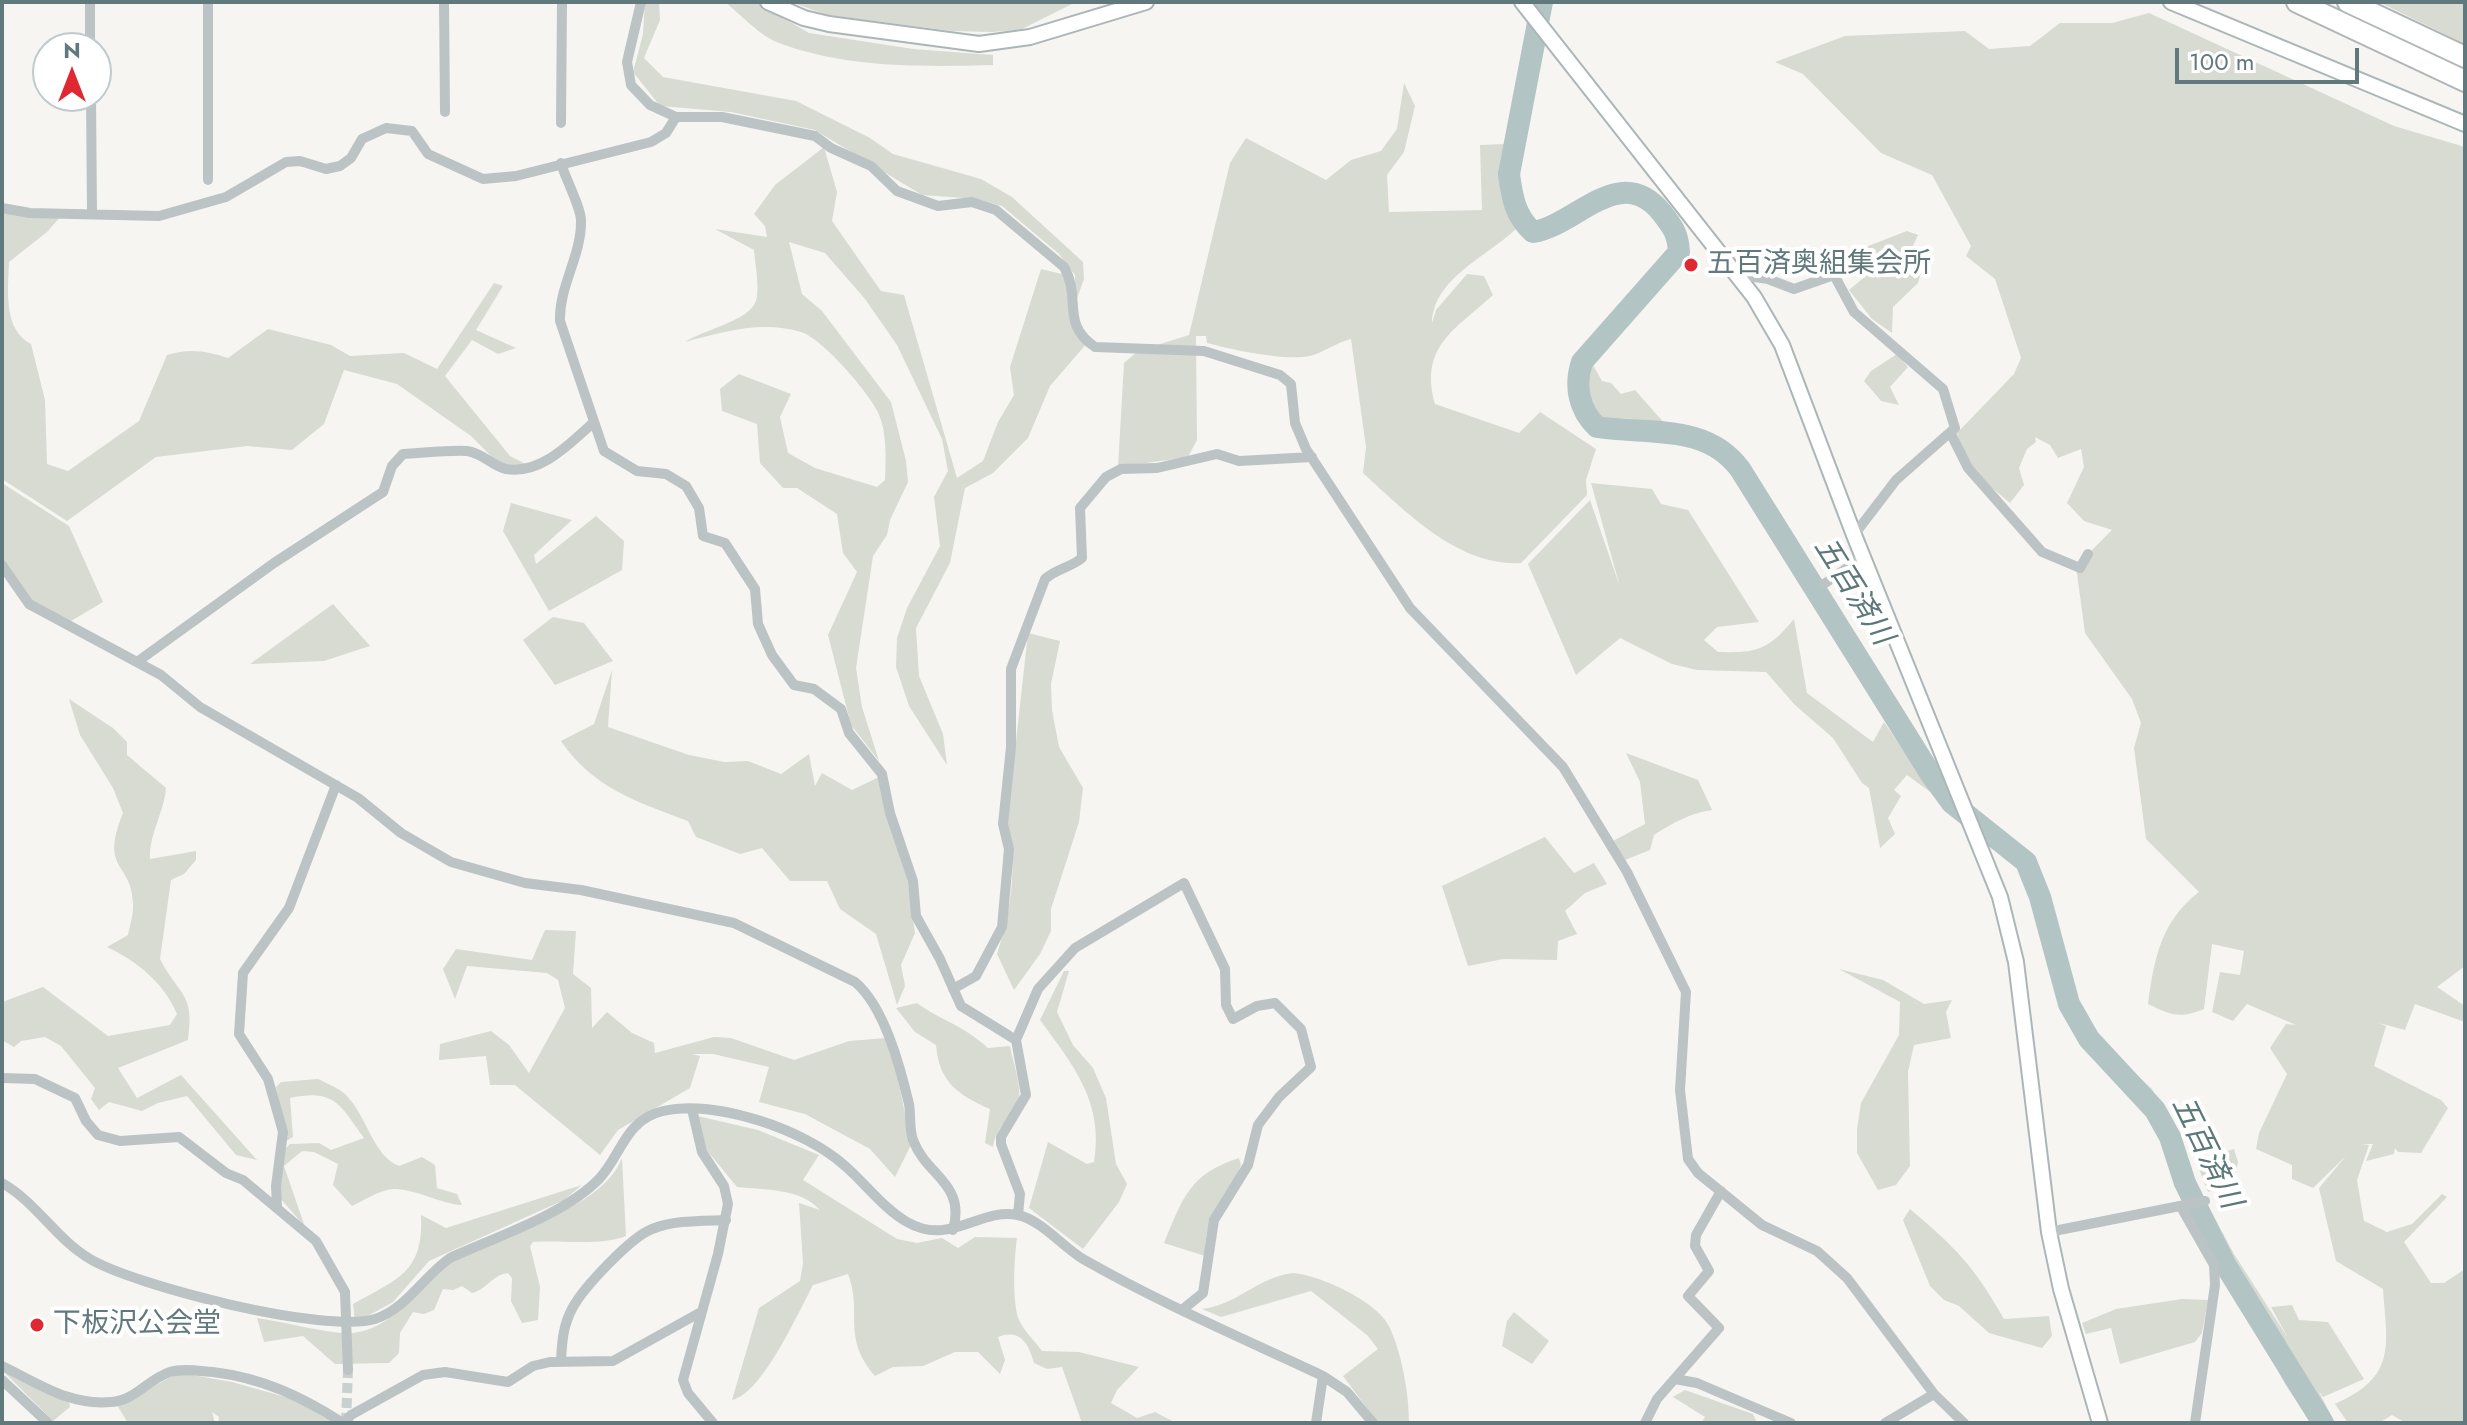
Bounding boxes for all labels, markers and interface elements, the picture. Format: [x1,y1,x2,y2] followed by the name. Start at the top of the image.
[32,32,112,112] north arrow
[2179,32,2363,82] scale bar
[63,34,81,66] text: N
[2189,44,2255,79] text: 100 m
[1707,248,1931,282] place label: 五百済奥組集会所
[1682,256,1700,274] marker: 五百済奥組集会所
[1805,532,1899,652] water label: 五百済川
[2163,1091,2247,1215] water label: 五百済川
[53,1308,221,1342] place label: 下板沢公会堂
[28,1316,46,1334] marker: 下板沢公会堂

